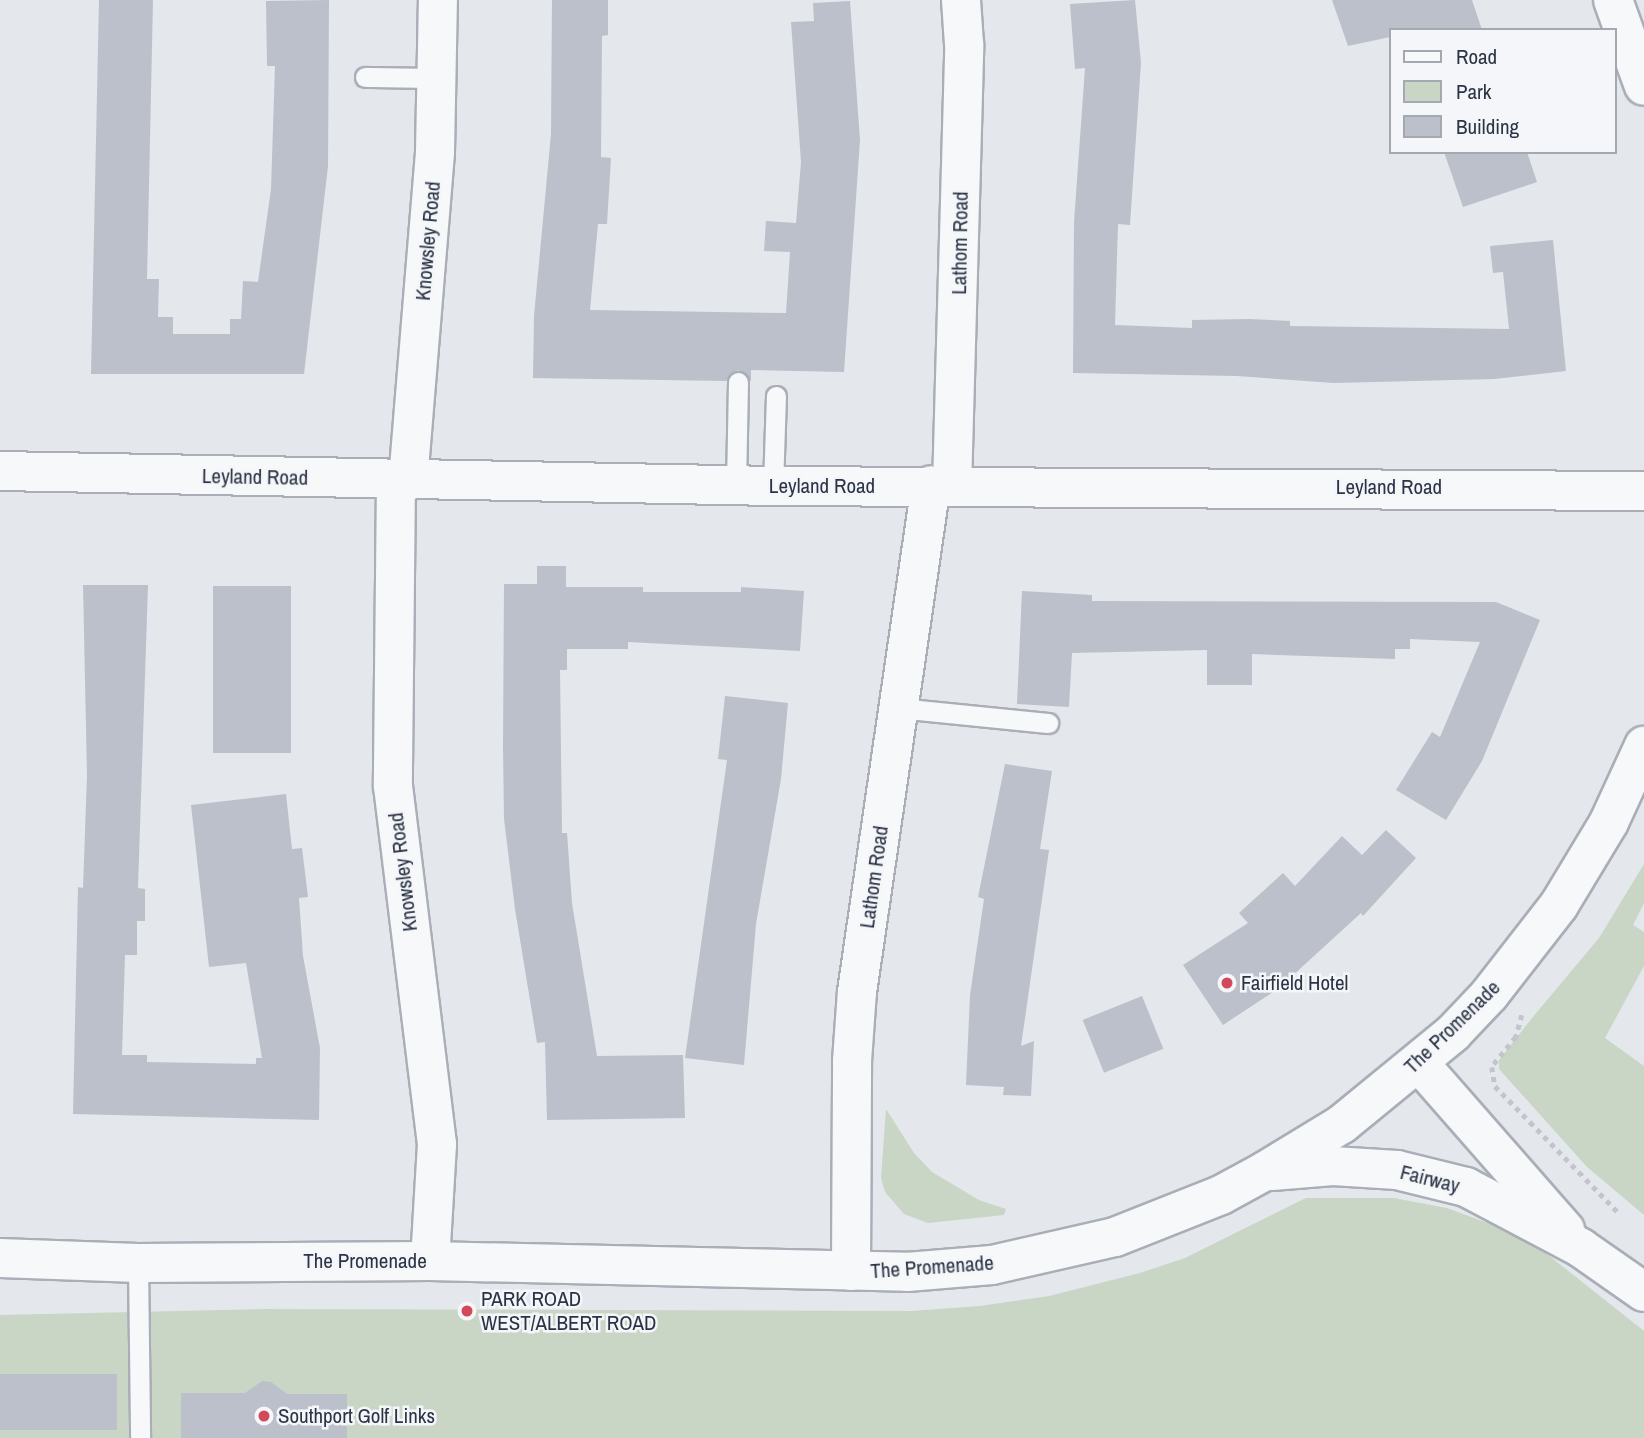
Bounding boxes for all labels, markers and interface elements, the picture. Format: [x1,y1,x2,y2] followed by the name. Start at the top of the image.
[1388,28,1616,154] legend
[1456,42,1497,71] text: Road
[1456,77,1491,106] text: Park
[1456,112,1519,141] text: Building
[410,180,446,302] street label: Knowsley Road
[946,191,974,295] street label: Lathom Road
[202,463,308,491] street label: Leyland Road
[769,473,875,499] street label: Leyland Road
[1336,474,1442,500] street label: Leyland Road
[383,811,423,933] street label: Knowsley Road
[854,824,894,930] street label: Lathom Road
[1241,970,1348,996] place label: Fairfield Hotel
[1219,975,1235,991] marker: Fairfield Hotel
[1399,975,1505,1079] street label: The Promenade
[1398,1159,1462,1199] street label: Fairway
[303,1248,427,1274] street label: The Promenade
[870,1250,994,1284] street label: The Promenade
[481,1286,657,1336] place label: PARK ROAD WEST/ALBERT ROAD
[459,1303,475,1319] marker: PARK ROAD WEST/ALBERT ROAD
[278,1403,435,1429] place label: Southport Golf Links
[256,1408,272,1424] marker: Southport Golf Links

